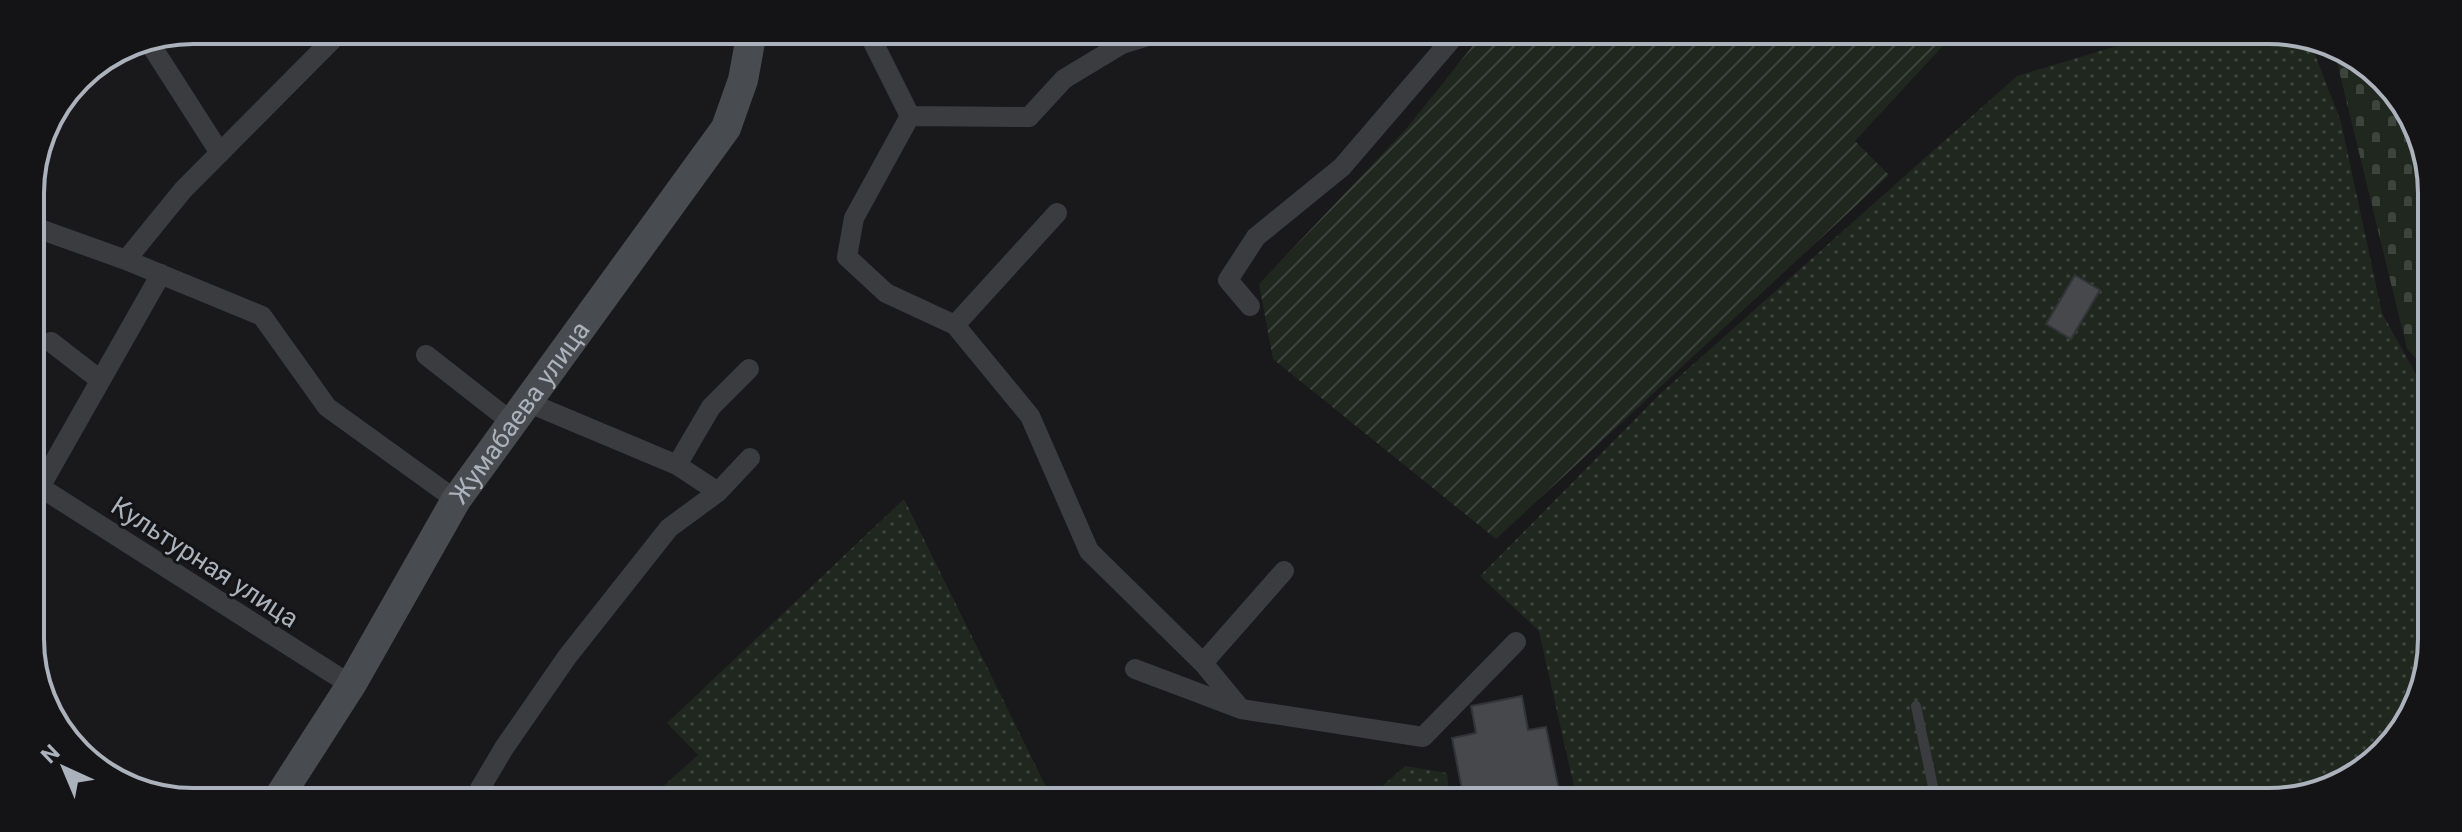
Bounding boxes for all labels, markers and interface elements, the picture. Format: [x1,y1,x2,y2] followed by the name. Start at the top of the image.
[443,315,596,510] street label: Жумабаева улица
[106,490,304,634] street label: Культурная улица
[24,728,104,808] north arrow
[36,740,65,768] text: N

